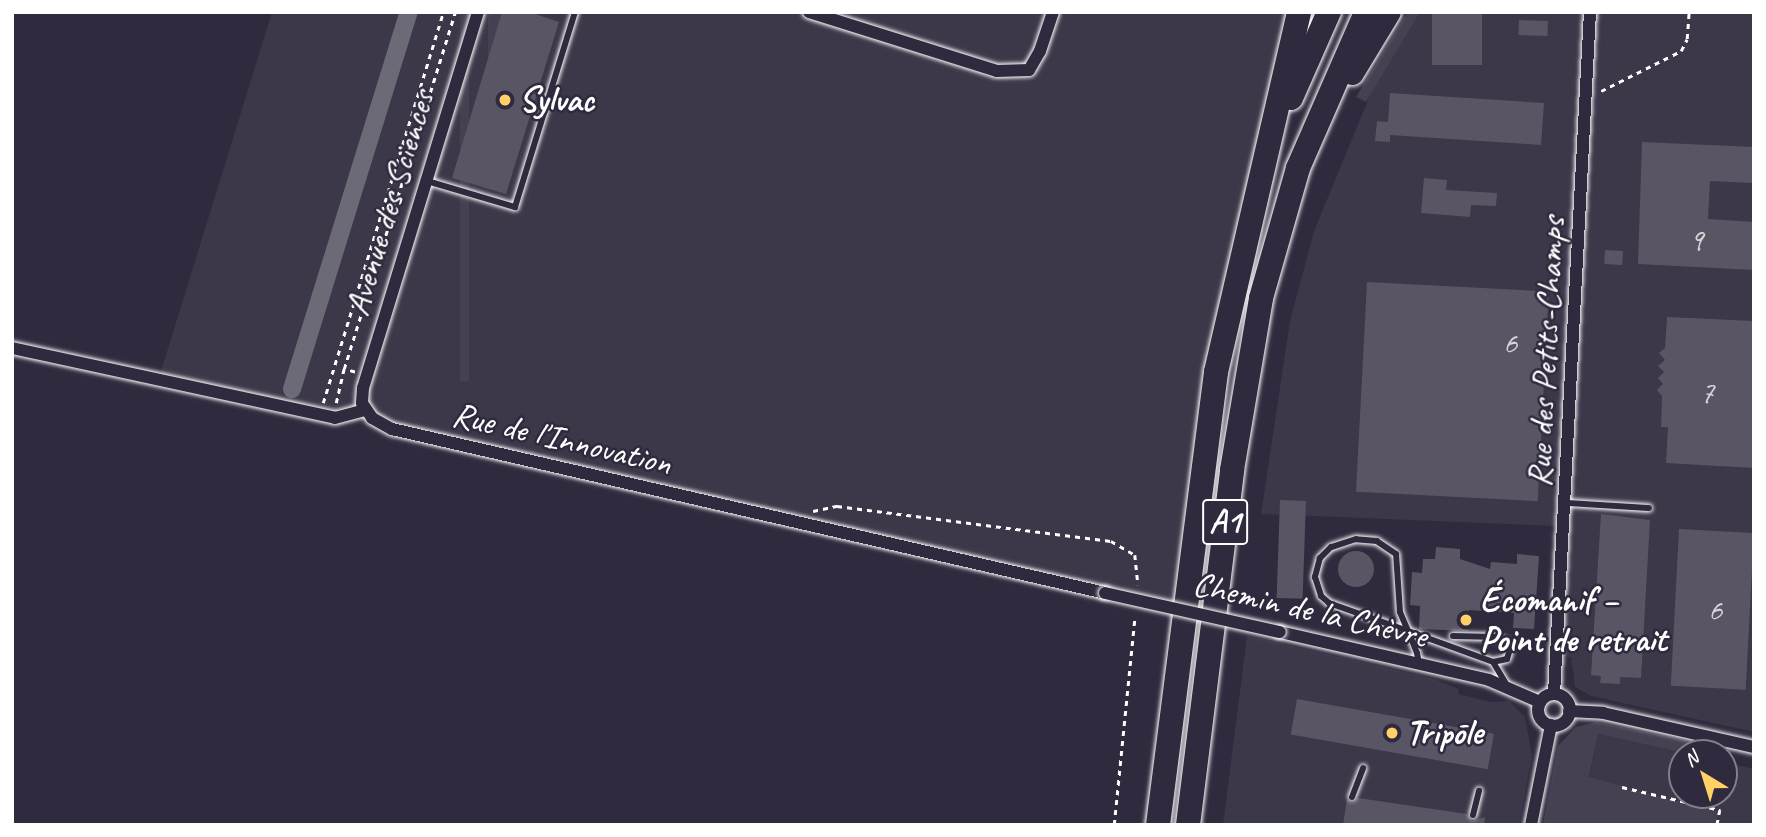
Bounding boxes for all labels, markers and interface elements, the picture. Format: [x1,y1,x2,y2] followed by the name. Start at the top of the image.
[519,79,594,121] place label: Sylvac
[336,85,444,321] street label: Avenue des Sciences
[497,92,513,108] marker: Sylvac
[1518,216,1574,488] street label: Rue des Petits-Champs
[1689,221,1703,259] house number: 9
[1503,324,1517,362] house number: 6
[1700,374,1714,412] house number: 7
[448,393,676,485] street label: Rue de l'Innovation
[1200,492,1250,552] road number: A1
[1189,563,1431,657] street label: Chemin de la Chèvre
[1480,579,1666,661] place label: Écomanif – Point de retrait
[1708,591,1722,629] house number: 6
[1458,612,1474,628] marker: Écomanif – Point de retrait
[1406,712,1482,754] place label: Tripōle
[1384,725,1400,741] marker: Tripōle
[1668,739,1738,809] north arrow
[1679,746,1703,772] text: N

